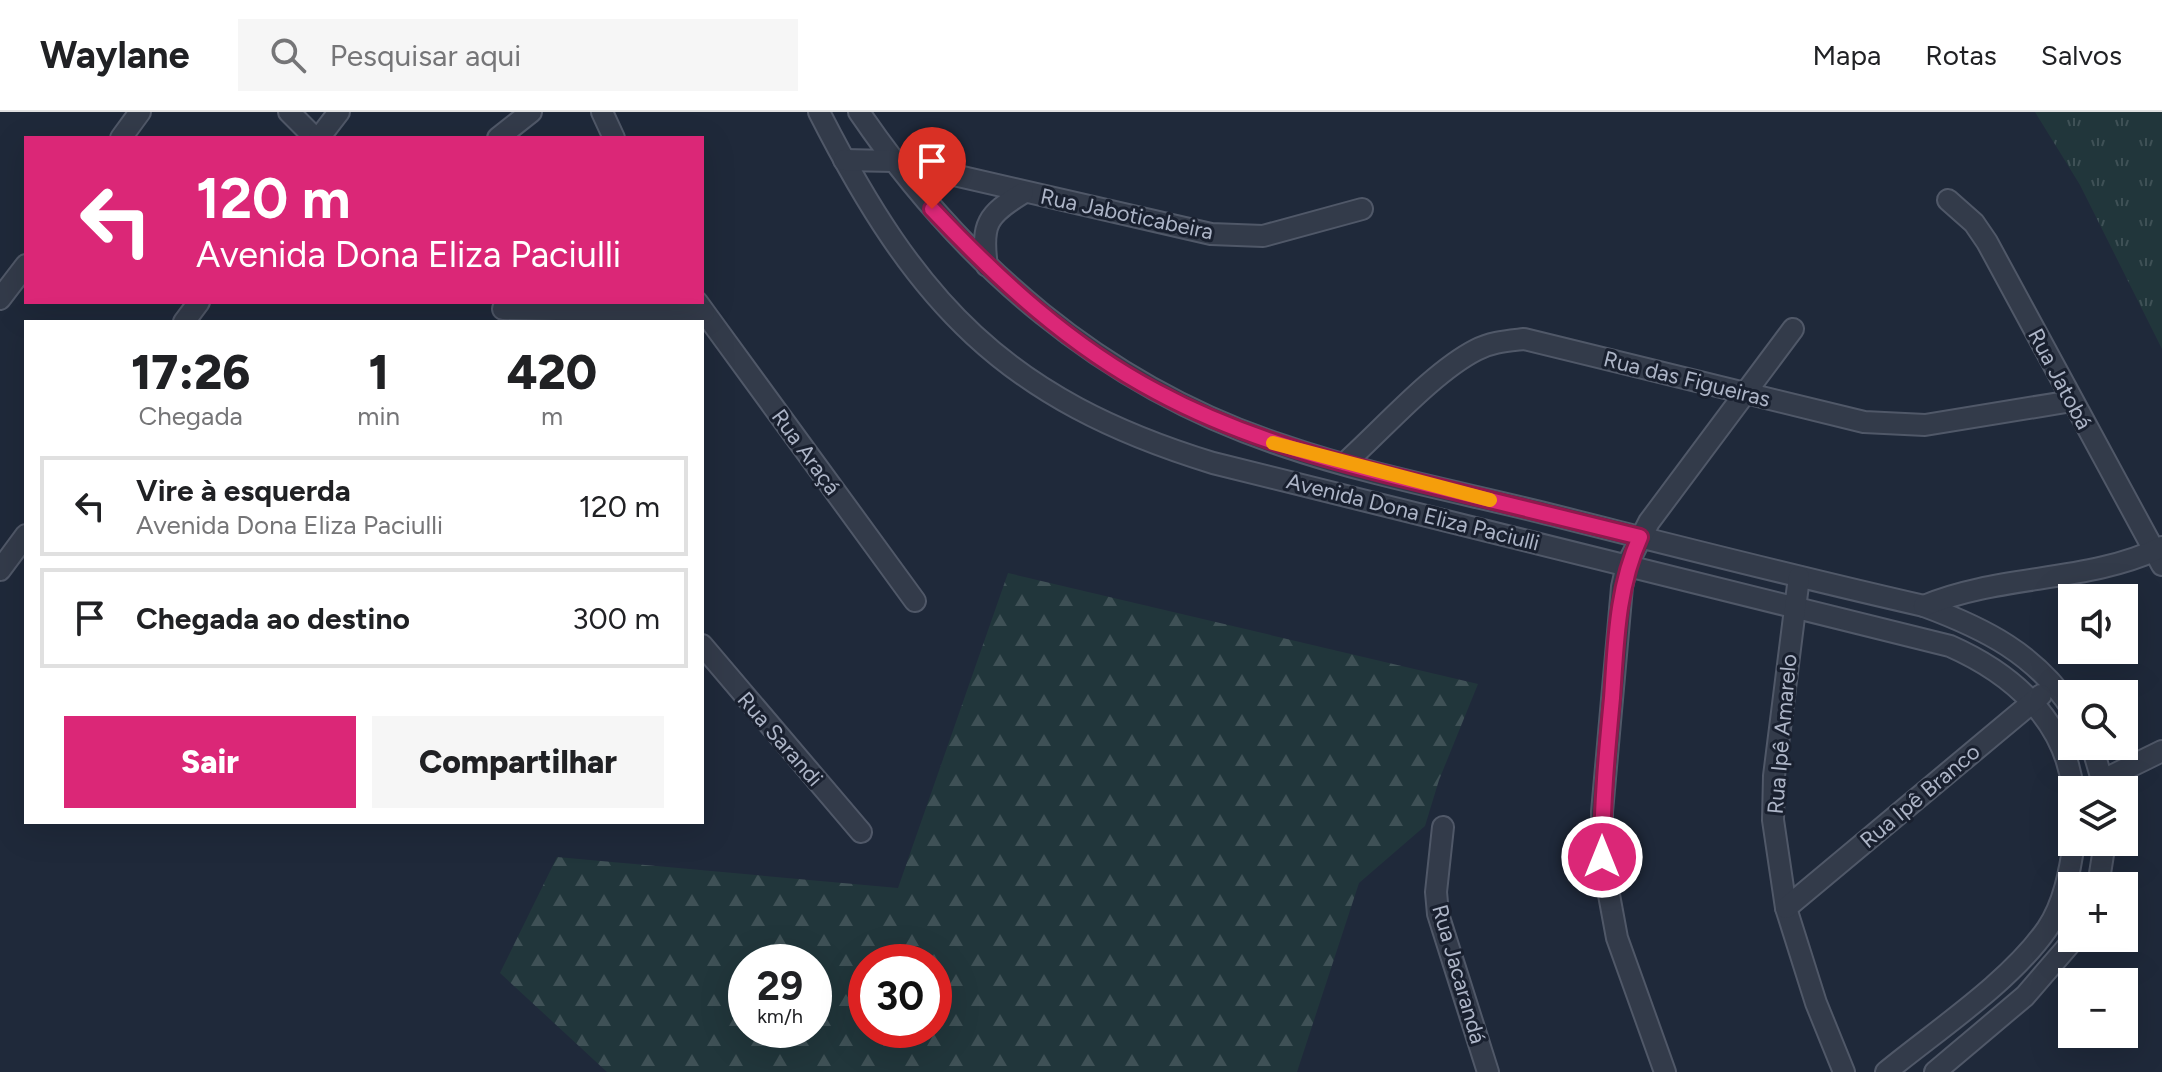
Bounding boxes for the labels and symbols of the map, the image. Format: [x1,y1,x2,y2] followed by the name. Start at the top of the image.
[898,127,966,209] pin
[1038,182,1216,246] street label: Rua Jaboticabeira
[2022,324,2098,434] street label: Rua Jatobá
[1601,345,1773,413] street label: Rua das Figueiras
[766,404,846,500] street label: Rua Araçá
[1284,467,1542,557] street label: Avenida Dona Eliza Paciulli
[1762,653,1802,815] street label: Rua Ipê Amarelo
[732,686,828,792] street label: Rua Sarandi
[1855,738,1985,854] street label: Rua Ipê Branco
[1560,815,1644,899] position arrow
[1426,901,1492,1047] street label: Rua Jacarandá
[848,944,952,1048] speed limit sign: 30

